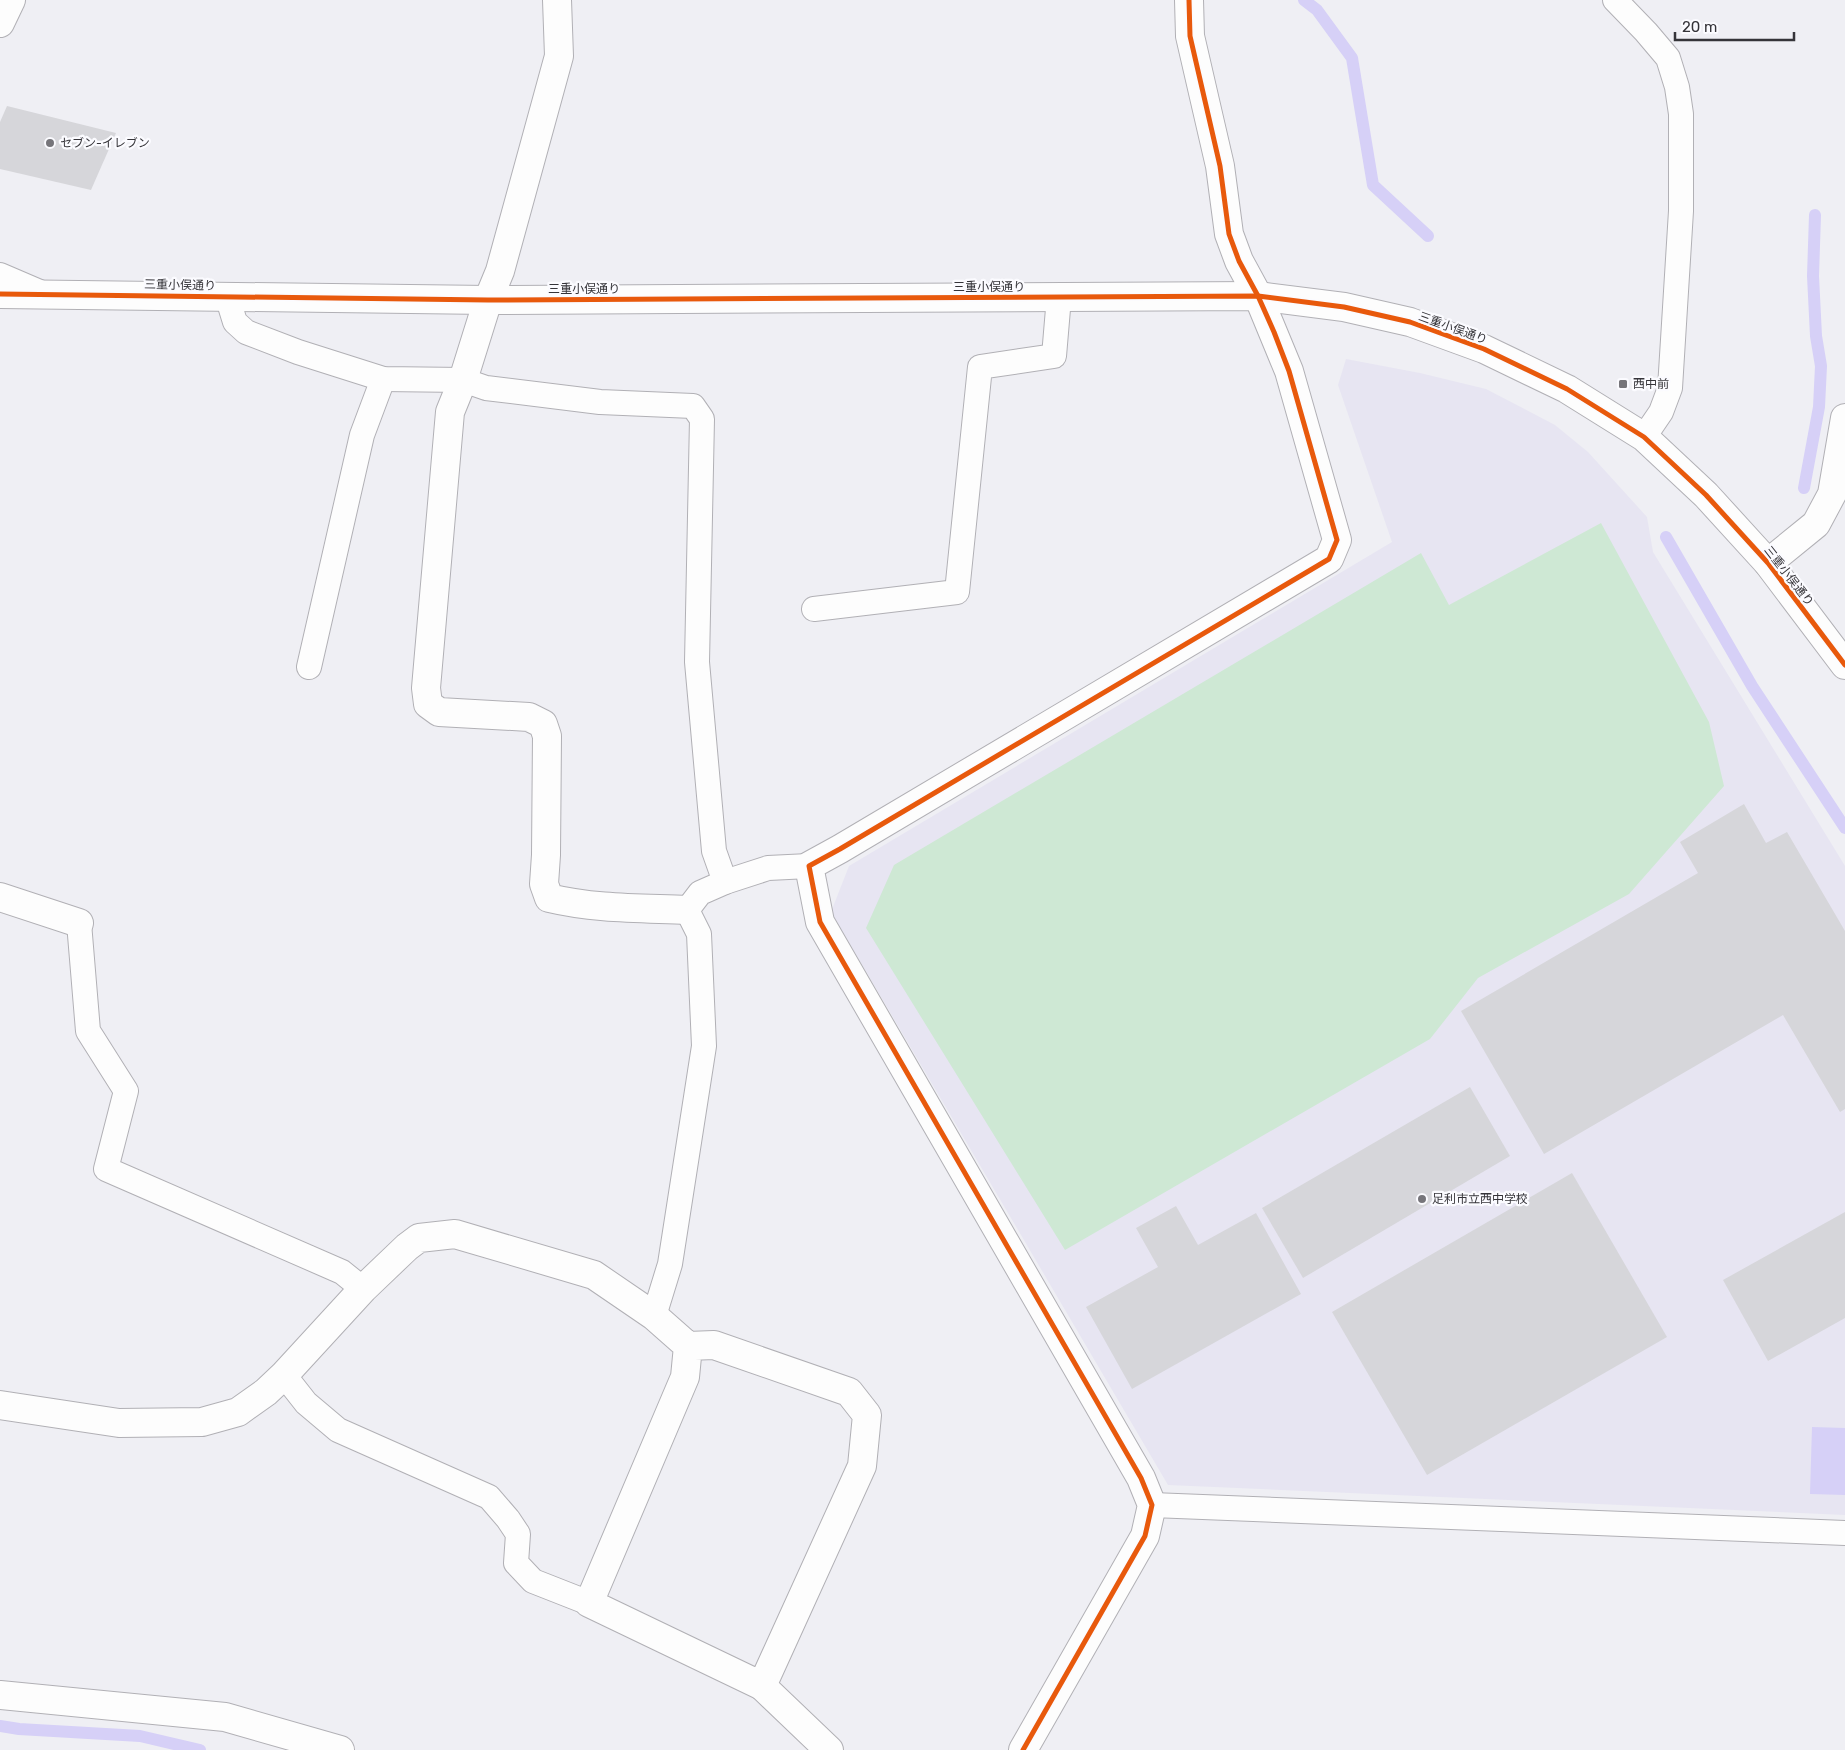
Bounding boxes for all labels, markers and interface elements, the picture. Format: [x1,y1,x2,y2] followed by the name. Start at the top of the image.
[1675,10,1794,42] scale bar
[1682,18,1717,36] text: 20 m
[60,136,150,150] place label: セブン-イレブン
[44,137,56,149] marker: セブン-イレブン
[144,277,216,293] street label: 三重小俣通り
[953,280,1025,294] street label: 三重小俣通り
[548,282,620,296] street label: 三重小俣通り
[1417,309,1489,347] street label: 三重小俣通り
[1633,377,1669,391] place label: 西中前
[1617,378,1629,390] marker: 西中前
[1761,543,1817,609] street label: 三重小俣通り
[1432,1192,1528,1206] place label: 足利市立西中学校
[1416,1193,1428,1205] marker: 足利市立西中学校

